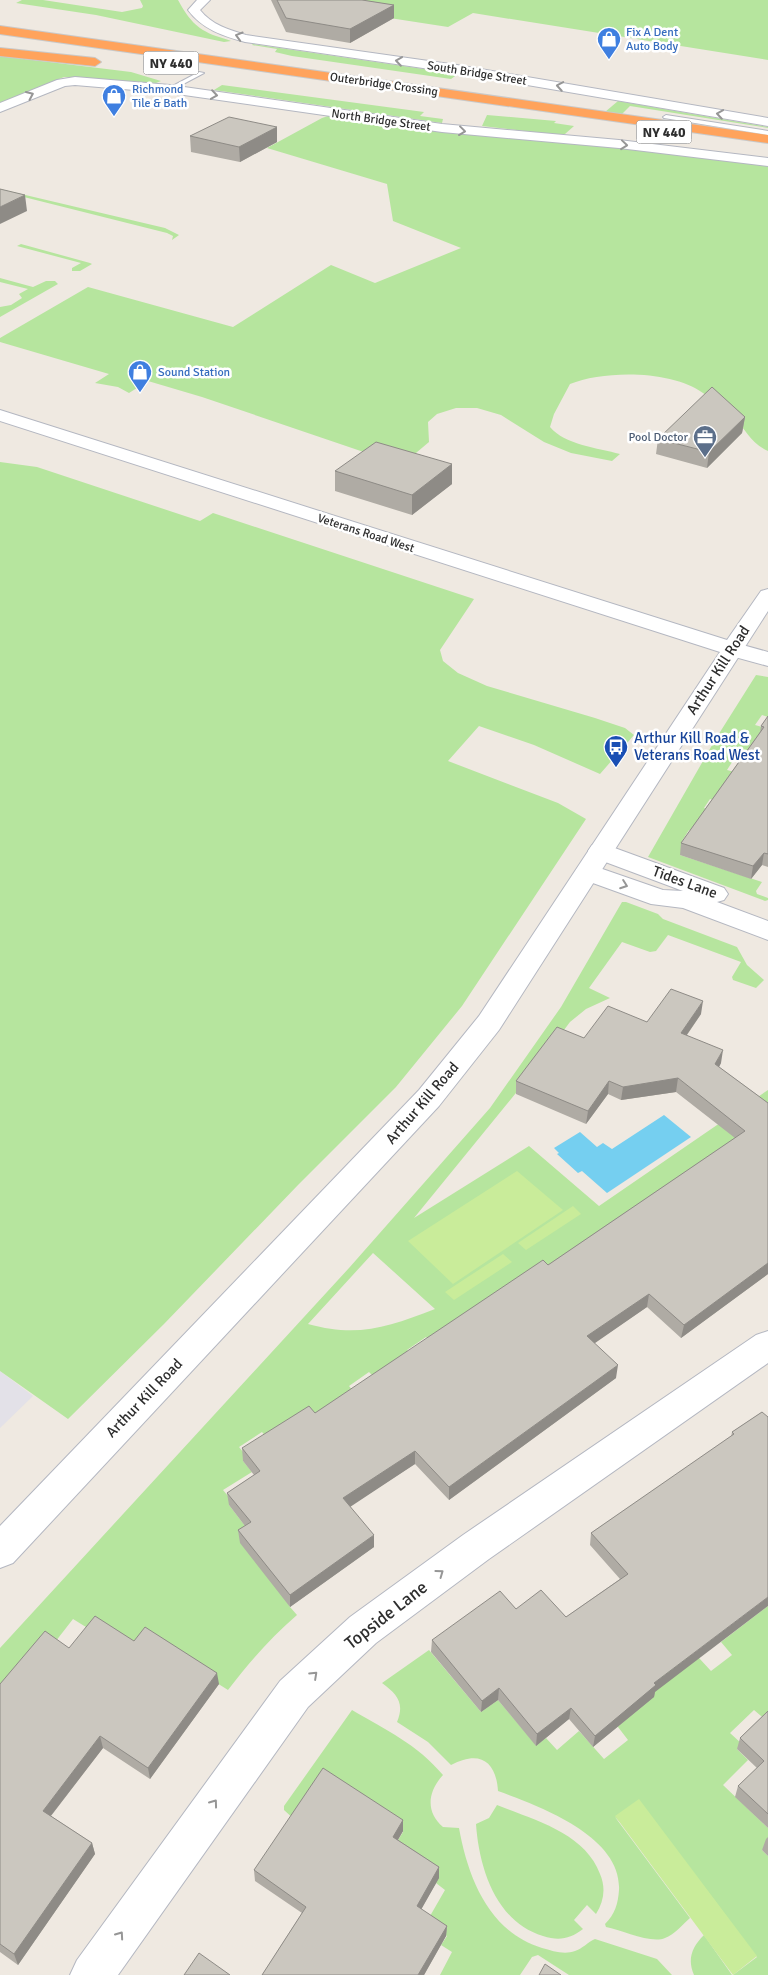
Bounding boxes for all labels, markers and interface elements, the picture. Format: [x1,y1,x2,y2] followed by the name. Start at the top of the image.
[626,25,679,54] place label: Fix A Dent Auto Body
[596,26,622,60] shop icon: Fix A Dent Auto Body
[234,31,243,42] one-way arrow
[144,52,198,74] road number: NY 440
[395,56,404,66] one-way arrow
[426,58,528,89] street label: South Bridge Street
[329,69,439,99] street label: Outerbridge Crossing
[555,81,564,91] one-way arrow
[132,82,187,111] place label: Richmond Tile & Bath
[101,83,127,117] shop icon: Richmond Tile & Bath
[25,90,34,101] one-way arrow
[210,90,219,100] one-way arrow
[330,106,431,135] street label: North Bridge Street
[715,110,724,120] one-way arrow
[636,120,692,144] road number: NY 440
[458,125,466,136] one-way arrow
[620,139,628,150] one-way arrow
[127,359,153,393] shop icon: Sound Station
[158,365,230,380] place label: Sound Station
[692,424,718,458] office icon: Pool Doctor
[628,430,689,445] place label: Pool Doctor
[316,511,416,556] street label: Veterans Road West
[683,622,753,718] street label: Arthur Kill Road
[634,729,760,764] place label: Arthur Kill Road & Veterans Road West
[603,734,629,768] bus stop icon: Arthur Kill Road & Veterans Road West
[650,862,720,902] street label: Tides Lane
[619,879,627,889] one-way arrow
[382,1058,462,1148] street label: Arthur Kill Road
[102,1355,186,1441] street label: Arthur Kill Road
[434,1570,444,1579] one-way arrow
[340,1576,432,1654] street label: Topside Lane
[308,1672,317,1681] one-way arrow
[209,1800,217,1809] one-way arrow
[114,1931,123,1941] one-way arrow

